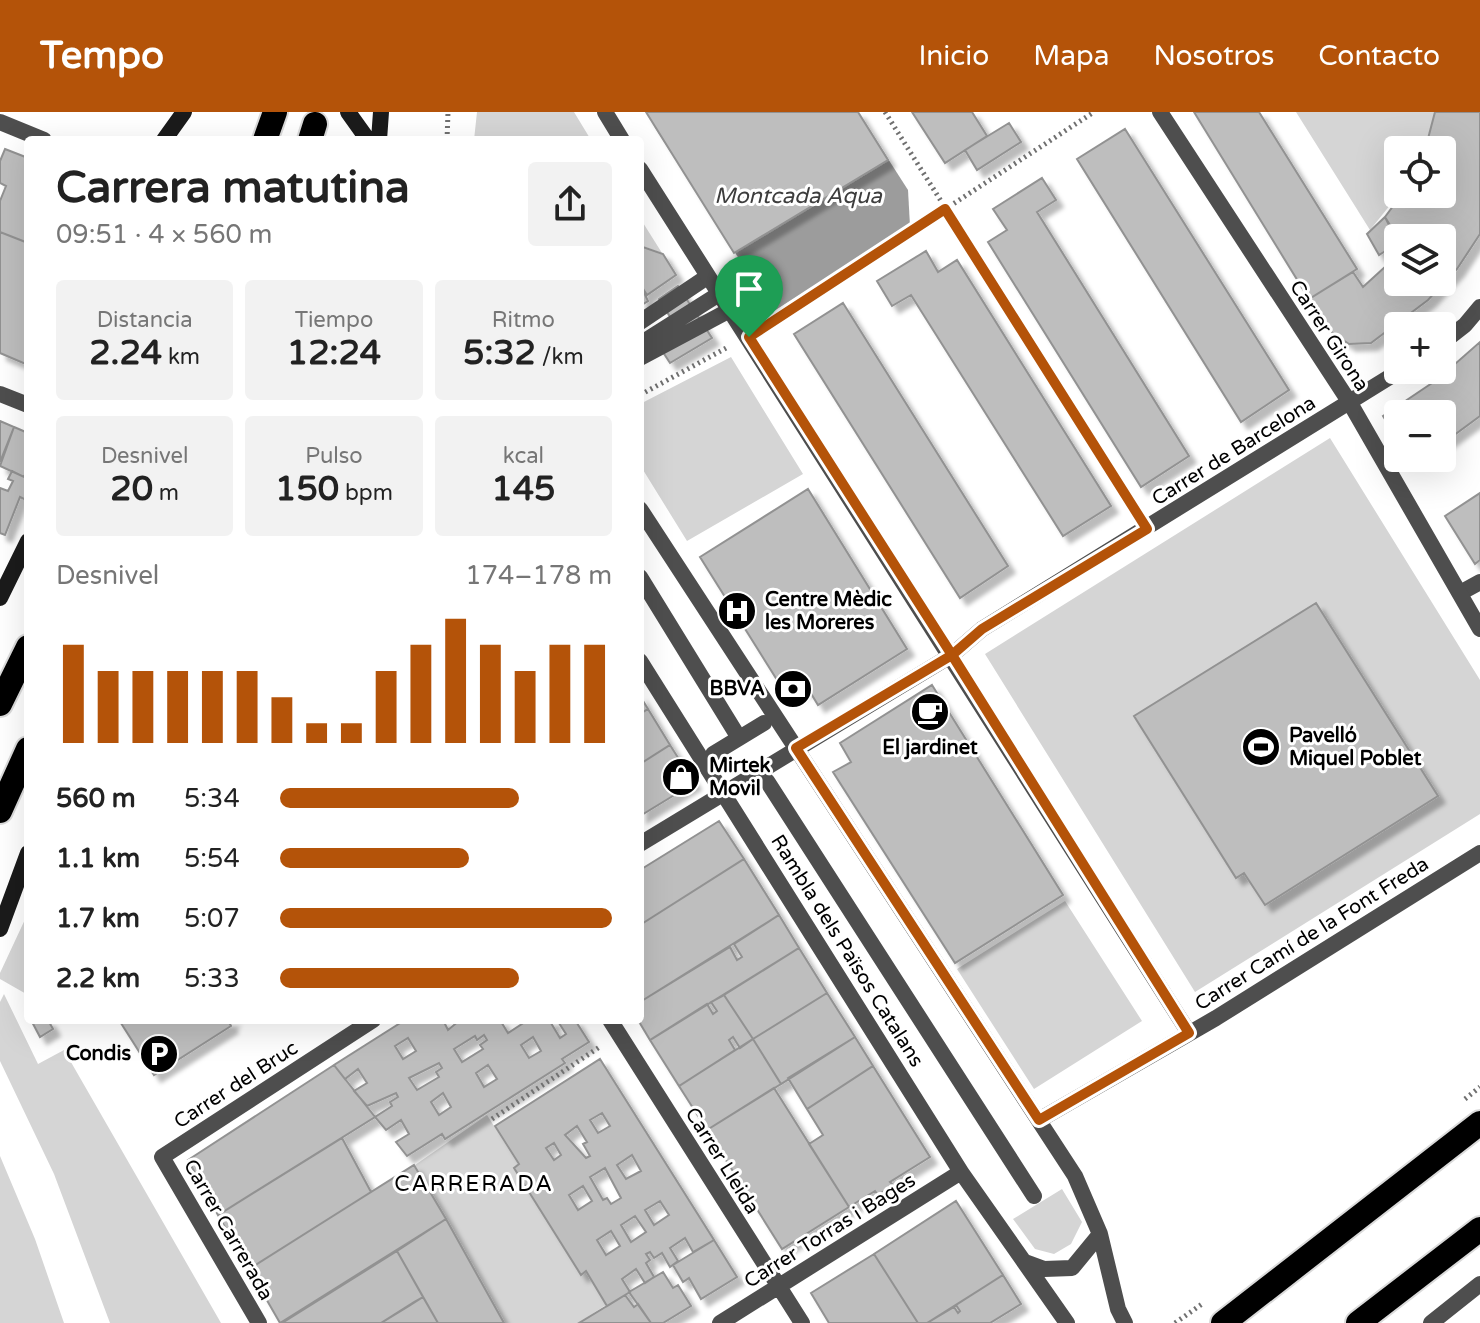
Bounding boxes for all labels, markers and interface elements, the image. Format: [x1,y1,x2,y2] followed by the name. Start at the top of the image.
[40,33,164,79] text: Tempo
[919,39,989,73] text: Inicio
[1033,39,1109,73] text: Mapa
[1153,39,1274,73] text: Nosotros
[1318,39,1440,73] text: Contacto
[1384,136,1456,472] map controls
[1384,136,1456,208] button: locate
[56,162,410,215] text: Carrera matutina
[528,162,612,246] button: share
[714,183,882,209] water label: Montcada Aqua
[56,219,272,250] text: 09:51 · 4 × 560 m
[1384,224,1456,296] button: layers
[715,255,783,337] pin
[727,267,771,311] icon: arrive
[1284,276,1374,396] street label: Carrer Girona
[97,307,193,333] text: Distancia
[295,307,373,333] text: Tiempo
[492,307,555,333] text: Ritmo
[1384,312,1456,384] button: +
[89,333,162,374] text: 2.24
[287,333,381,374] text: 12:24
[463,333,536,374] text: 5:32
[162,344,200,370] text: km
[536,344,584,370] text: /km
[1148,391,1320,511] street label: Carrer de Barcelona
[1384,400,1456,472] button: −
[101,443,188,469] text: Desnivel
[305,443,363,469] text: Pulso
[503,443,544,469] text: kcal
[110,469,153,510] text: 20
[275,469,339,510] text: 150
[491,469,555,510] text: 145
[153,480,179,506] text: m
[339,480,393,506] text: bpm
[56,560,159,591] text: Desnivel
[465,560,612,591] text: 174–178 m
[765,588,892,635] place label: Centre Mèdic les Moreres
[716,590,758,632] hospital icon: Centre Mèdic les Moreres
[772,668,814,710] bank icon: BBVA
[710,677,765,701] place label: BBVA
[909,691,951,733] cafe icon: El jardinet
[1289,724,1422,771] place label: Pavelló Miquel Poblet
[1240,726,1282,768] sports icon: Pavelló Miquel Poblet
[882,736,978,760] place label: El jardinet
[709,754,771,801] place label: Mirtek Movil
[660,756,702,798] shop icon: Mirtek Movil
[56,783,136,814] text: 560 m
[184,783,240,814] text: 5:34
[766,831,928,1071] street label: Rambla dels Països Catalans
[56,843,140,874] text: 1.1 km
[184,843,240,874] text: 5:54
[1191,852,1433,1016] street label: Carrer Camí de la Font Freda
[56,903,140,934] text: 1.7 km
[184,903,240,934] text: 5:07
[56,963,140,994] text: 2.2 km
[184,963,240,994] text: 5:33
[138,1033,180,1075] parking icon: Condis
[170,1036,302,1134] street label: Carrer del Bruc
[66,1042,131,1066] place label: Condis
[680,1103,764,1219] street label: Carrer Lleida
[178,1155,278,1305] street label: Carrer Carrerada
[740,1168,920,1294] street label: Carrer Torras i Bages
[394,1171,554,1197] district label: CARRERADA

